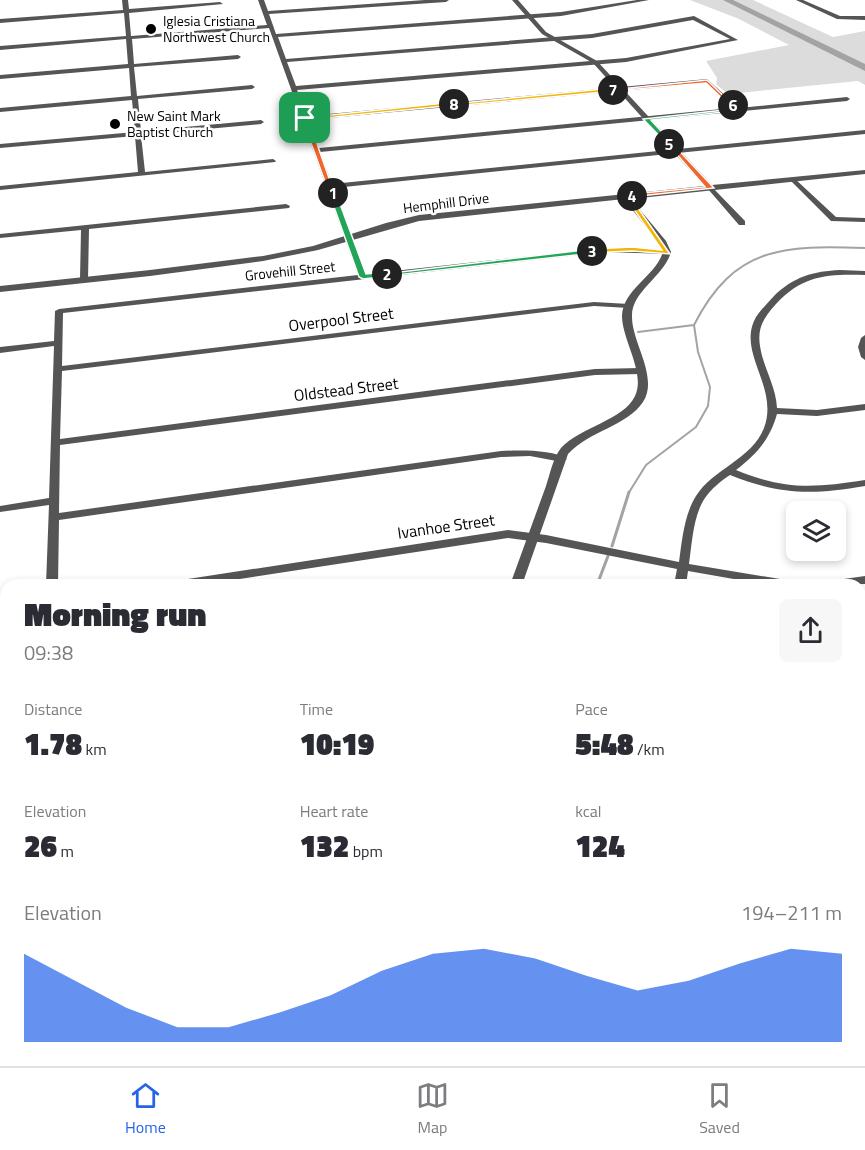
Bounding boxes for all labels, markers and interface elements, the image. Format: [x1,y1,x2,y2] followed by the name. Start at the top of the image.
[163,10,270,47] place label: Iglesia Cristiana Northwest Church
[144,22,158,36] marker: Iglesia Cristiana Northwest Church
[598,75,628,105] pin: 7
[609,78,617,102] text: 7
[439,89,469,119] pin: 8
[718,90,748,120] pin: 6
[279,92,330,143] pin
[450,92,458,116] text: 8
[729,93,737,117] text: 6
[288,101,321,134] icon: arrive
[127,105,221,142] place label: New Saint Mark Baptist Church
[108,117,122,131] marker: New Saint Mark Baptist Church
[654,129,684,159] pin: 5
[665,132,673,156] text: 5
[318,178,348,208] pin: 1
[329,181,337,205] text: 1
[617,181,647,211] pin: 4
[628,184,636,208] text: 4
[402,187,490,218] street label: Hemphill Drive
[577,236,607,266] pin: 3
[588,239,596,263] text: 3
[244,255,336,286] street label: Grovehill Street
[372,259,402,289] pin: 2
[383,262,391,286] text: 2
[287,301,395,337] street label: Overpool Street
[292,371,400,407] street label: Oldstead Street
[786,501,846,561] map controls
[786,501,846,561] button: layers
[396,507,497,545] street label: Ivanhoe Street
[24,589,206,639] text: Morning run
[779,599,842,662] button: share
[24,637,73,668] text: 09:38
[24,697,82,721] text: Distance
[300,697,333,721] text: Time
[575,697,608,721] text: Pace
[24,721,82,767] text: 1.78
[300,721,374,767] text: 10:19
[575,721,633,767] text: 5:48
[82,737,107,761] text: km
[633,737,665,761] text: /km
[24,799,86,823] text: Elevation
[300,799,368,823] text: Heart rate
[575,799,601,823] text: kcal
[24,823,57,869] text: 26
[300,823,349,869] text: 132
[575,823,625,869] text: 124
[57,839,74,863] text: m
[349,839,383,863] text: bpm
[24,897,102,928] text: Elevation
[741,897,842,928] text: 194–211 m
[125,1079,166,1139] tab: Home
[416,1079,449,1139] tab: Map
[699,1079,740,1139] tab: Saved

